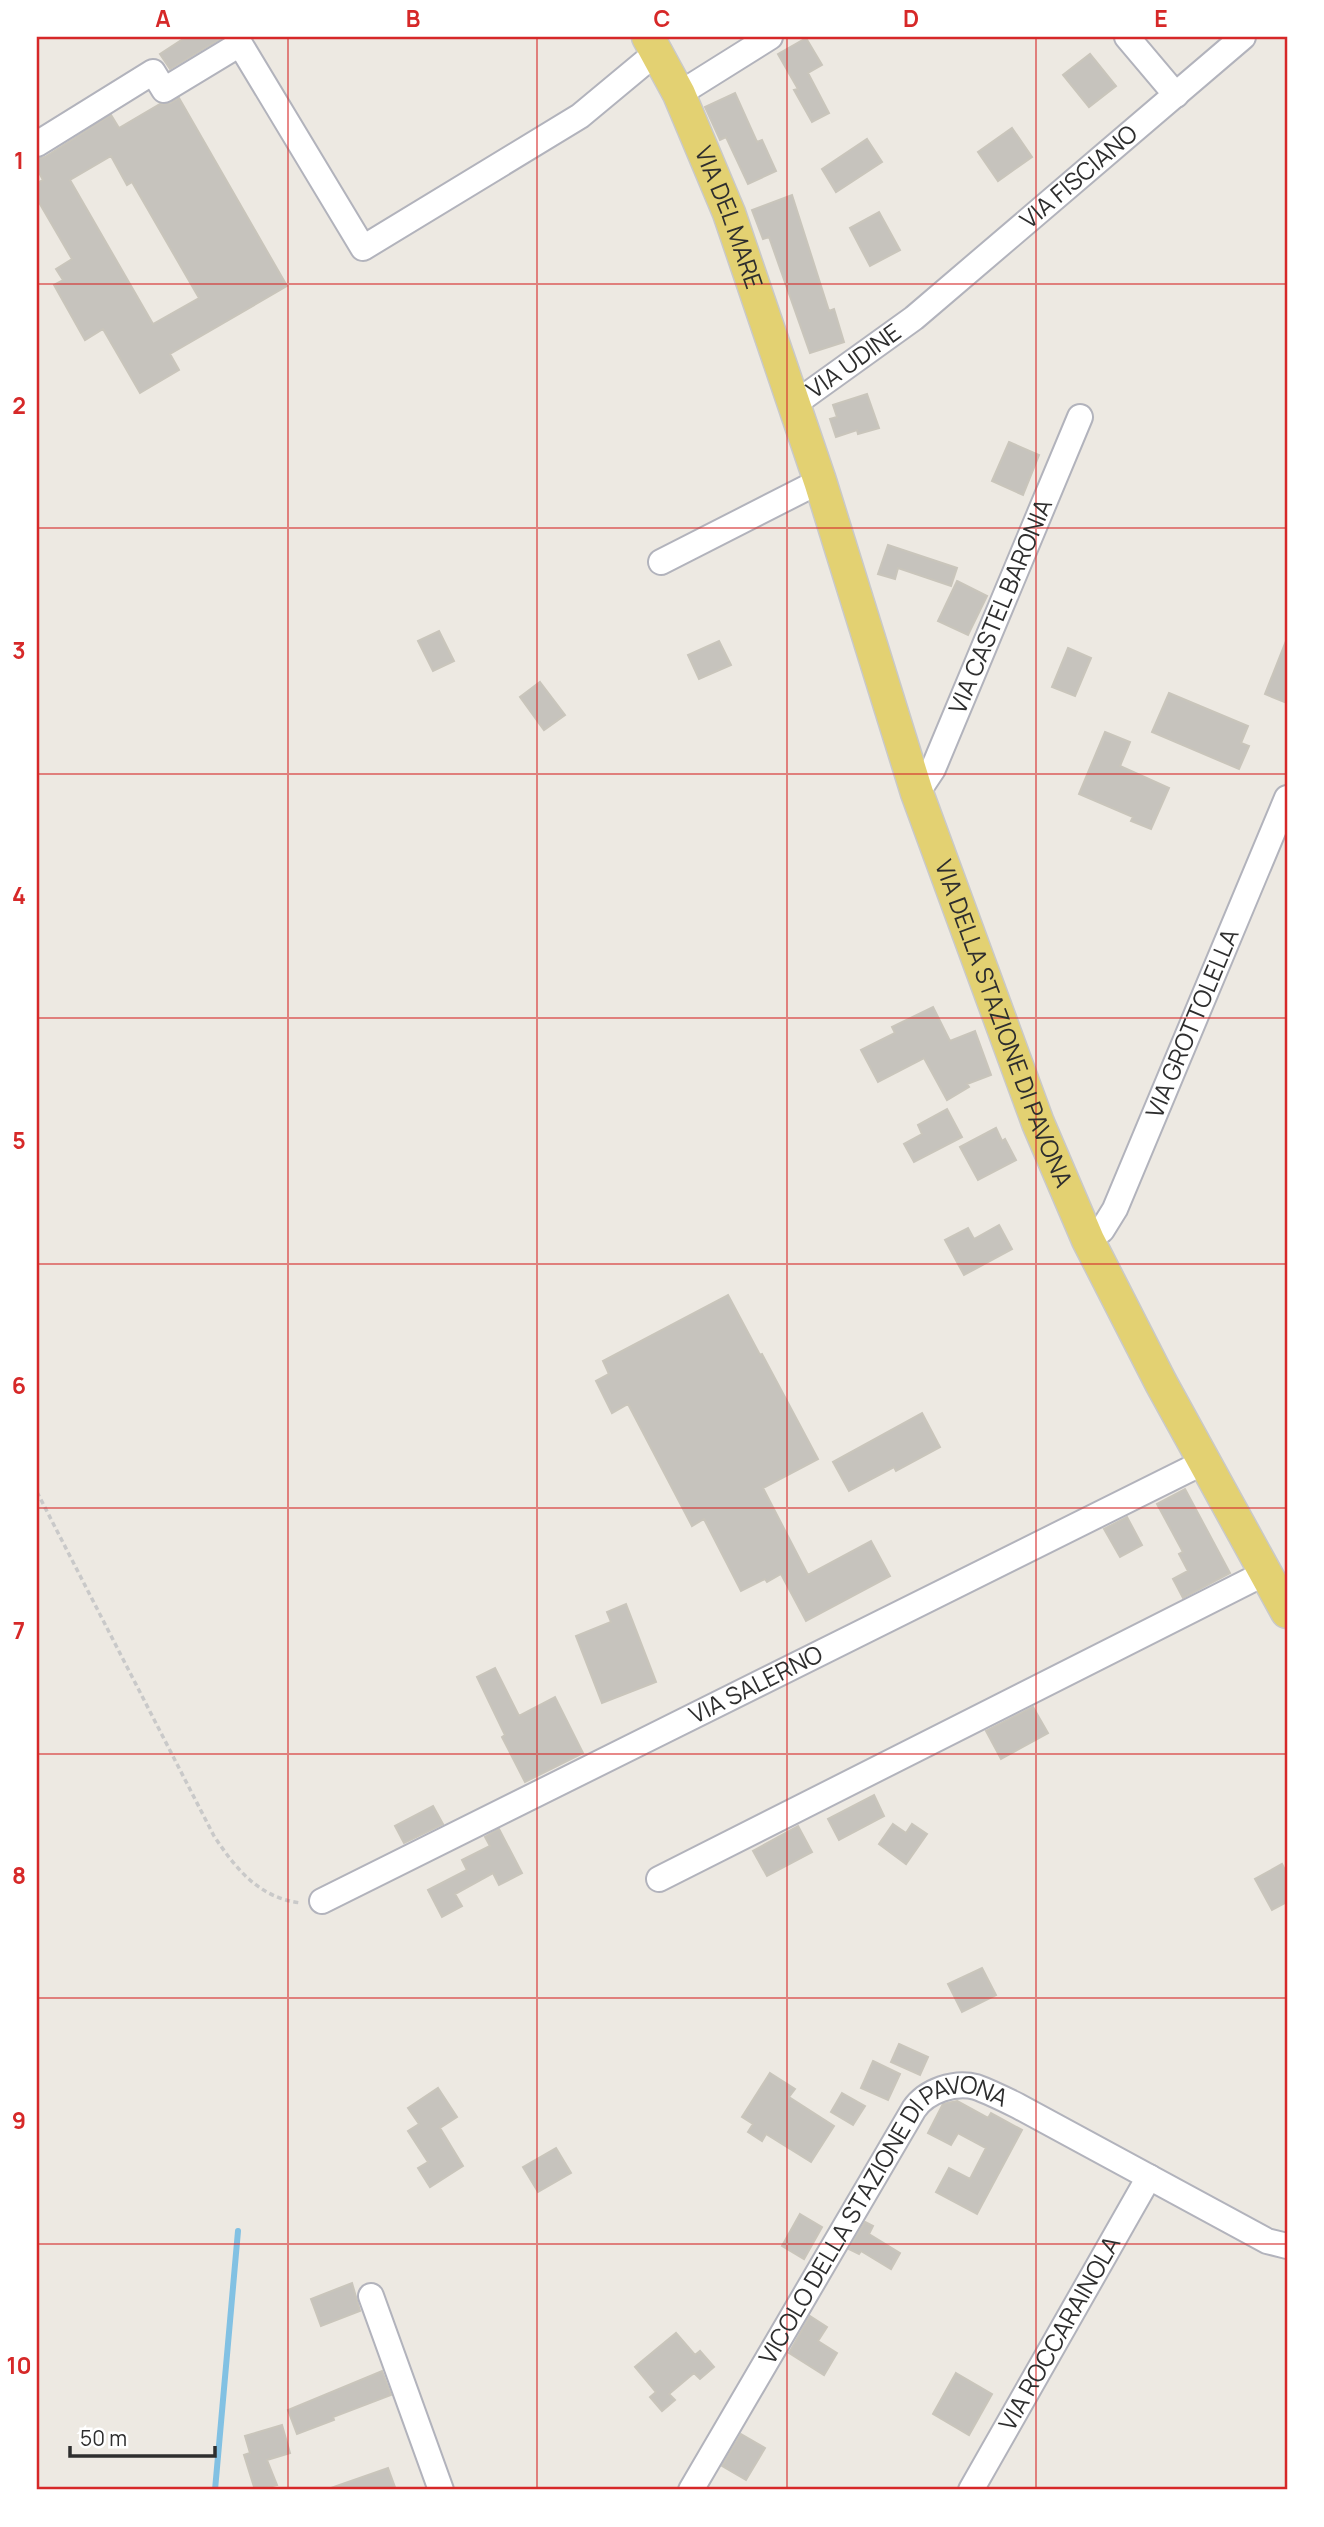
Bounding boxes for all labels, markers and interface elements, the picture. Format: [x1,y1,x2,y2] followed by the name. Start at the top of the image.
[155,2,171,34] text: A
[406,2,420,34] text: B
[654,2,671,34] text: C
[903,2,919,34] text: D
[1154,2,1168,34] text: E
[1012,116,1144,235] street label: VIA FISCIANO
[688,141,771,293] street label: VIA DEL MARE
[14,144,24,176] text: 1
[799,315,907,405] street label: VIA UDINE
[12,389,26,421] text: 2
[940,493,1059,718] street label: VIA CASTEL BARONIA
[12,634,26,666] text: 3
[928,855,1081,1192] street label: VIA DELLA STAZIONE DI PAVONA
[12,879,26,911] text: 4
[1137,923,1246,1123] street label: VIA GROTTOLELLA
[12,1124,26,1156] text: 5
[12,1369,26,1401] text: 6
[13,1614,25,1646] text: 7
[683,1636,828,1731] street label: VIA SALERNO
[12,1859,26,1891] text: 8
[750,2067,1014,2370] street label: VICOLO DELLA STAZIONE DI PAVONA
[12,2104,26,2136] text: 9
[990,2229,1127,2436] street label: VIA ROCCARAINOLA
[6,2349,32,2381] text: 10
[70,2415,215,2459] scale bar
[80,2424,127,2452] text: 50 m

